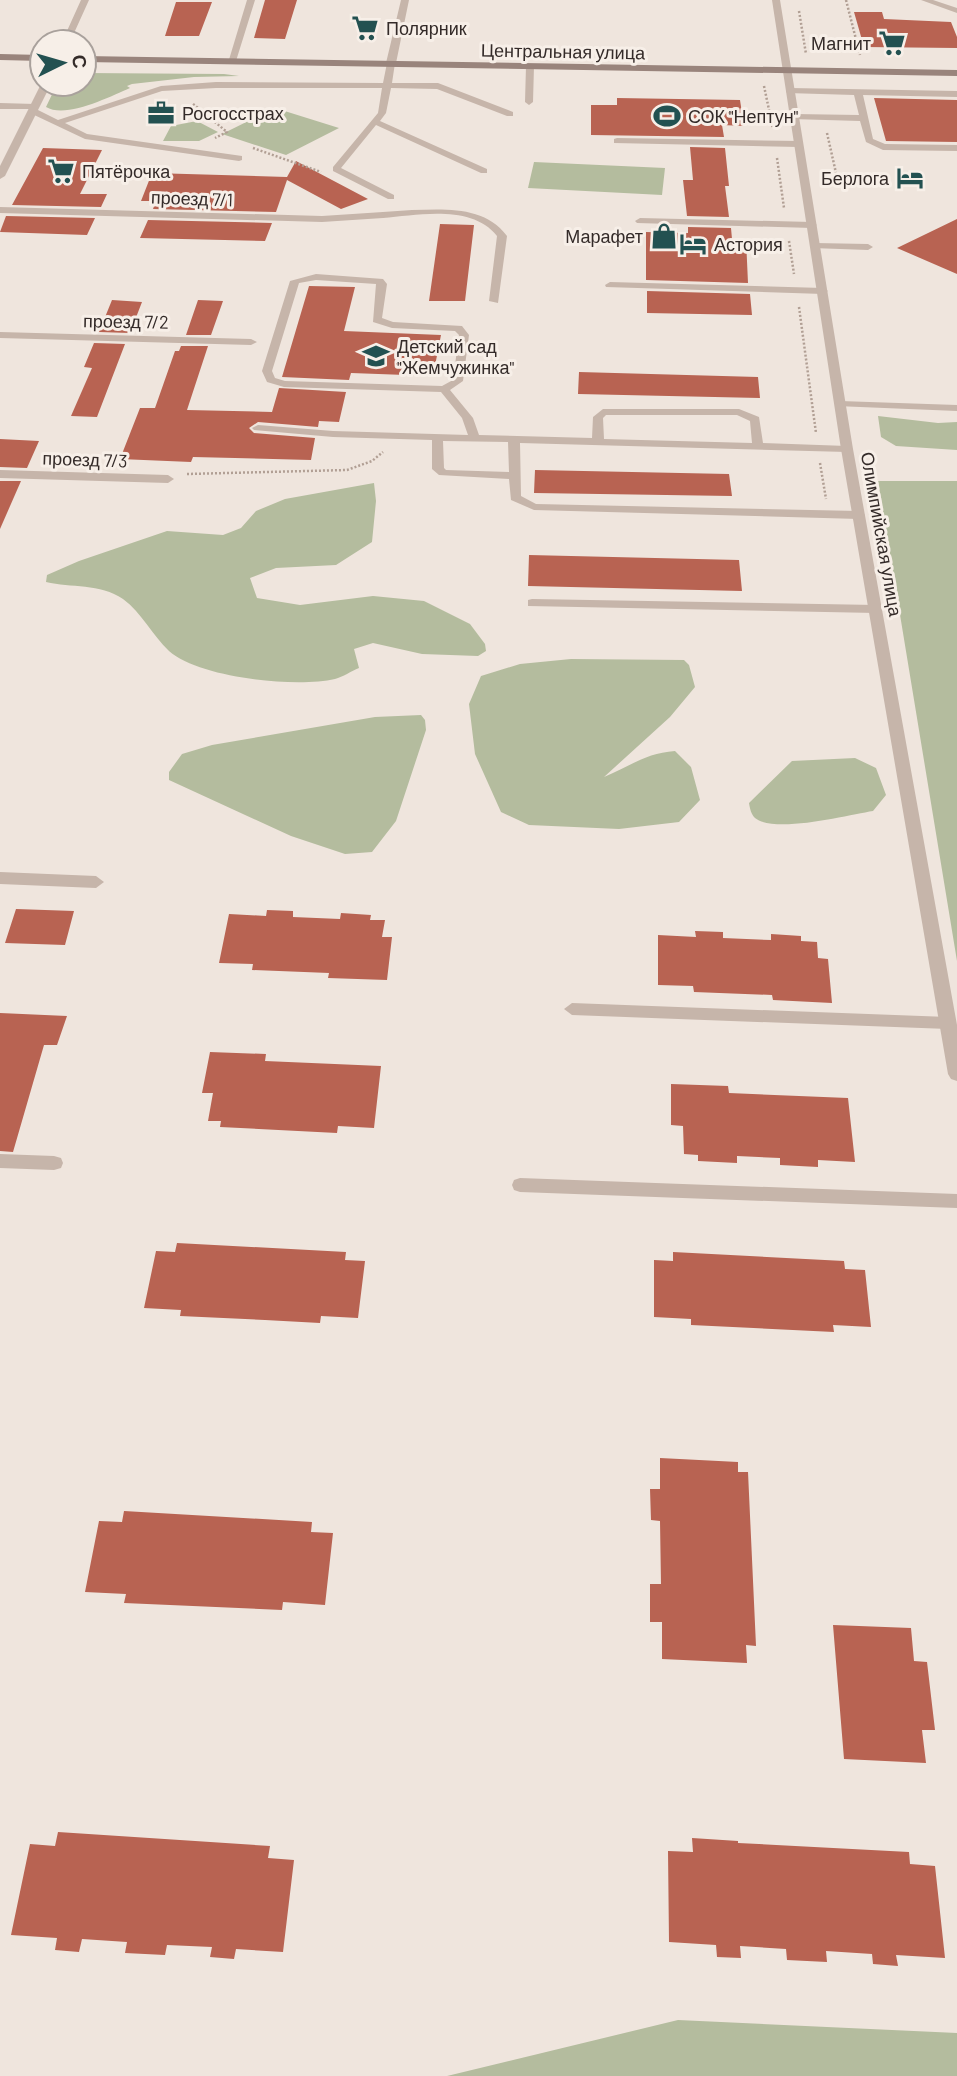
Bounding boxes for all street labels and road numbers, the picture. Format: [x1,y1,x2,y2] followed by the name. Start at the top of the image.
[481,39,646,63] street label: Центральная улица
[150,186,234,210] street label: проезд 7/1
[83,309,169,333] street label: проезд 7/2
[42,447,128,471] street label: проезд 7/3
[857,450,907,619] street label: Олимпийская улица

